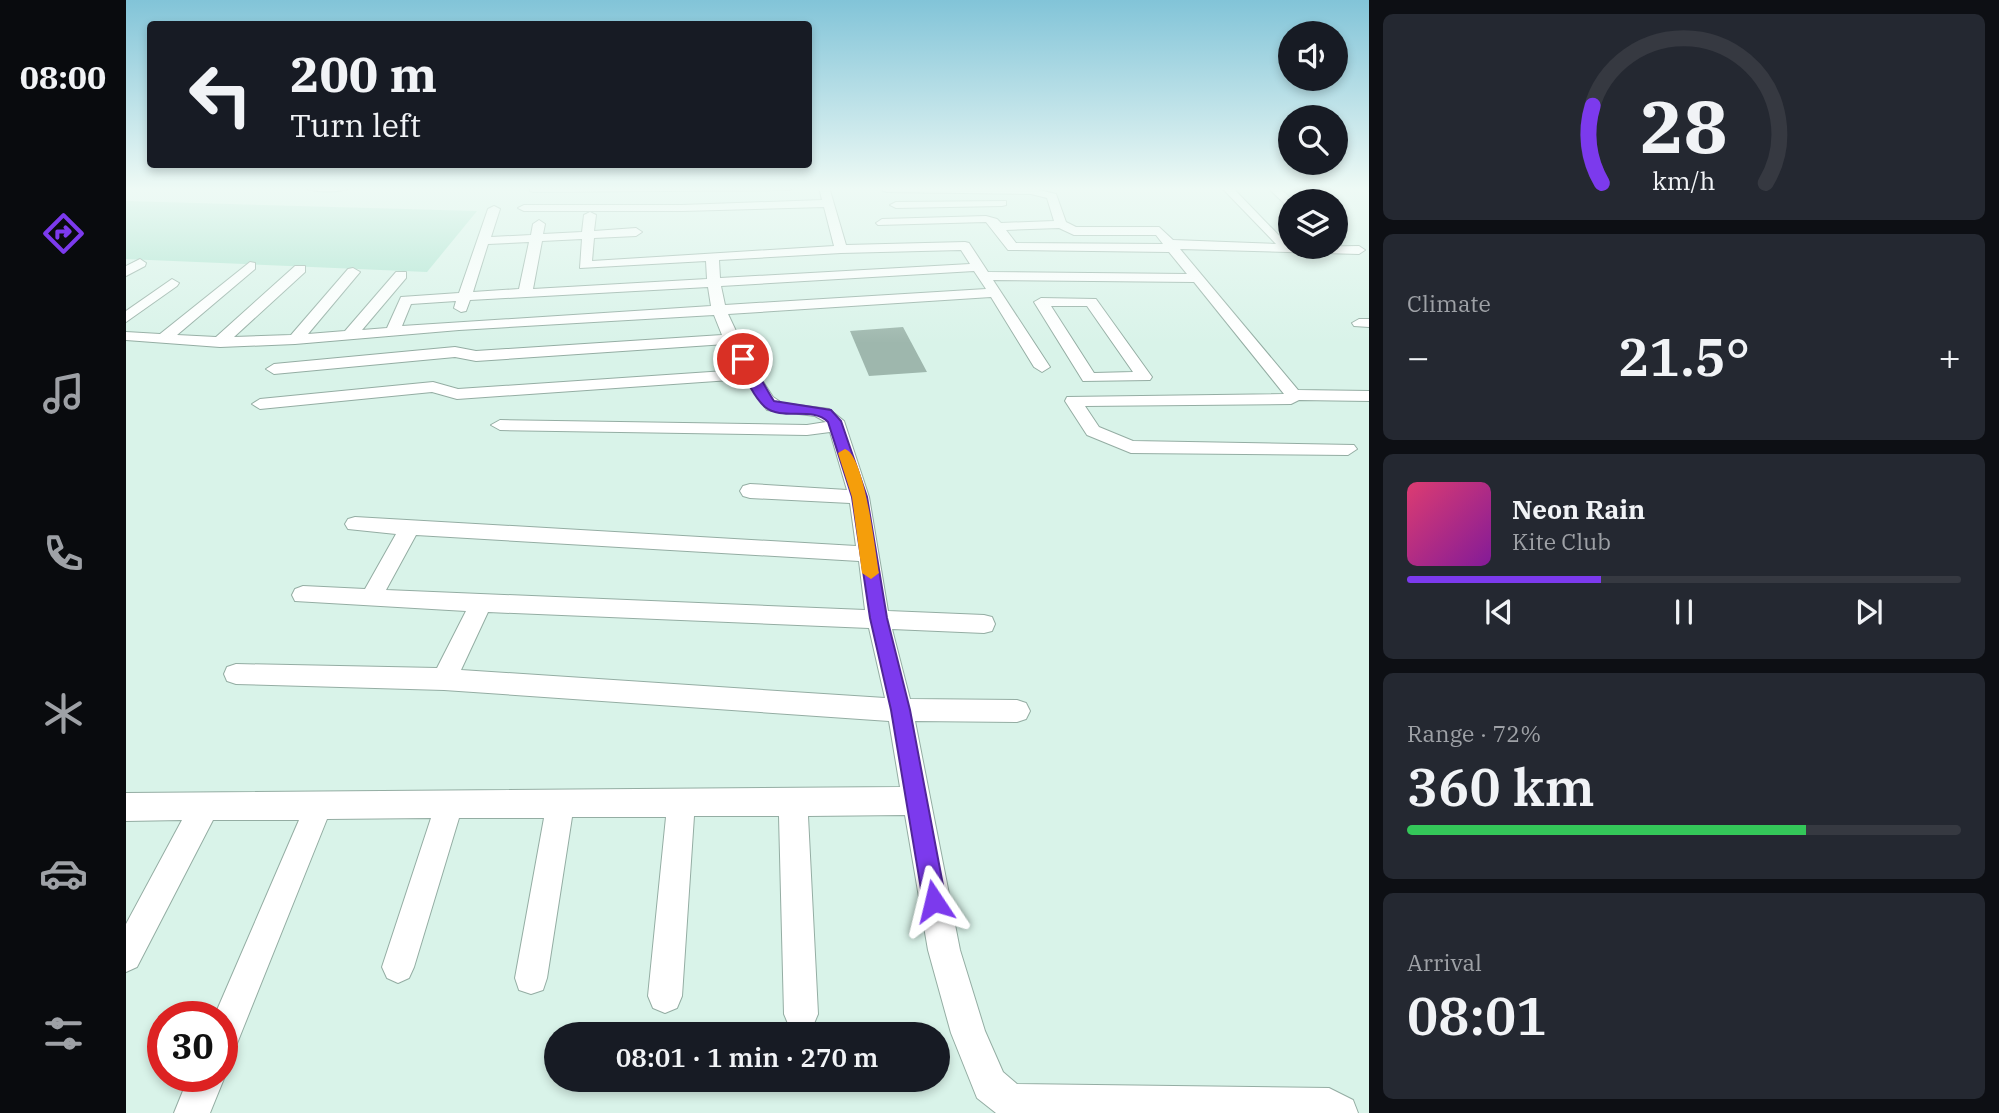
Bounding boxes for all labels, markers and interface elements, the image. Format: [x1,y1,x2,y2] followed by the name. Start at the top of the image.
[1278,21,1348,259] map controls
[1278,21,1348,91] button: sound
[290,42,437,105] text: 200 m
[175,49,266,140] icon: left
[20,56,106,98] text: 08:00
[1640,78,1728,173] text: 28
[290,104,421,146] text: Turn left
[1278,105,1348,175] button: search
[1652,164,1716,197] text: km/h
[1278,189,1348,259] button: layers
[39,209,88,258] icon: directions
[1407,288,1491,318] text: Climate
[1618,323,1750,390] text: 21.5°
[713,329,773,389] pin
[1407,332,1430,381] text: −
[1938,332,1961,381] text: +
[724,340,762,378] icon: arrive
[39,369,88,418] icon: music
[1512,492,1645,526] text: Neon Rain
[1512,526,1611,556] text: Kite Club
[39,529,88,578] icon: phone
[1480,593,1518,631] icon: previous
[1665,593,1703,631] icon: pause
[1850,593,1888,631] icon: next
[39,689,88,738] icon: climate
[1407,718,1541,748] text: Range · 72%
[1407,753,1595,820] text: 360 km
[39,849,88,898] icon: car
[897,864,971,938] position arrow
[1407,947,1482,977] text: Arrival
[1407,982,1547,1049] text: 08:01
[147,1001,238,1092] speed limit sign: 30
[39,1009,88,1058] icon: filters
[616,1040,878,1074] text: 08:01 · 1 min · 270 m

